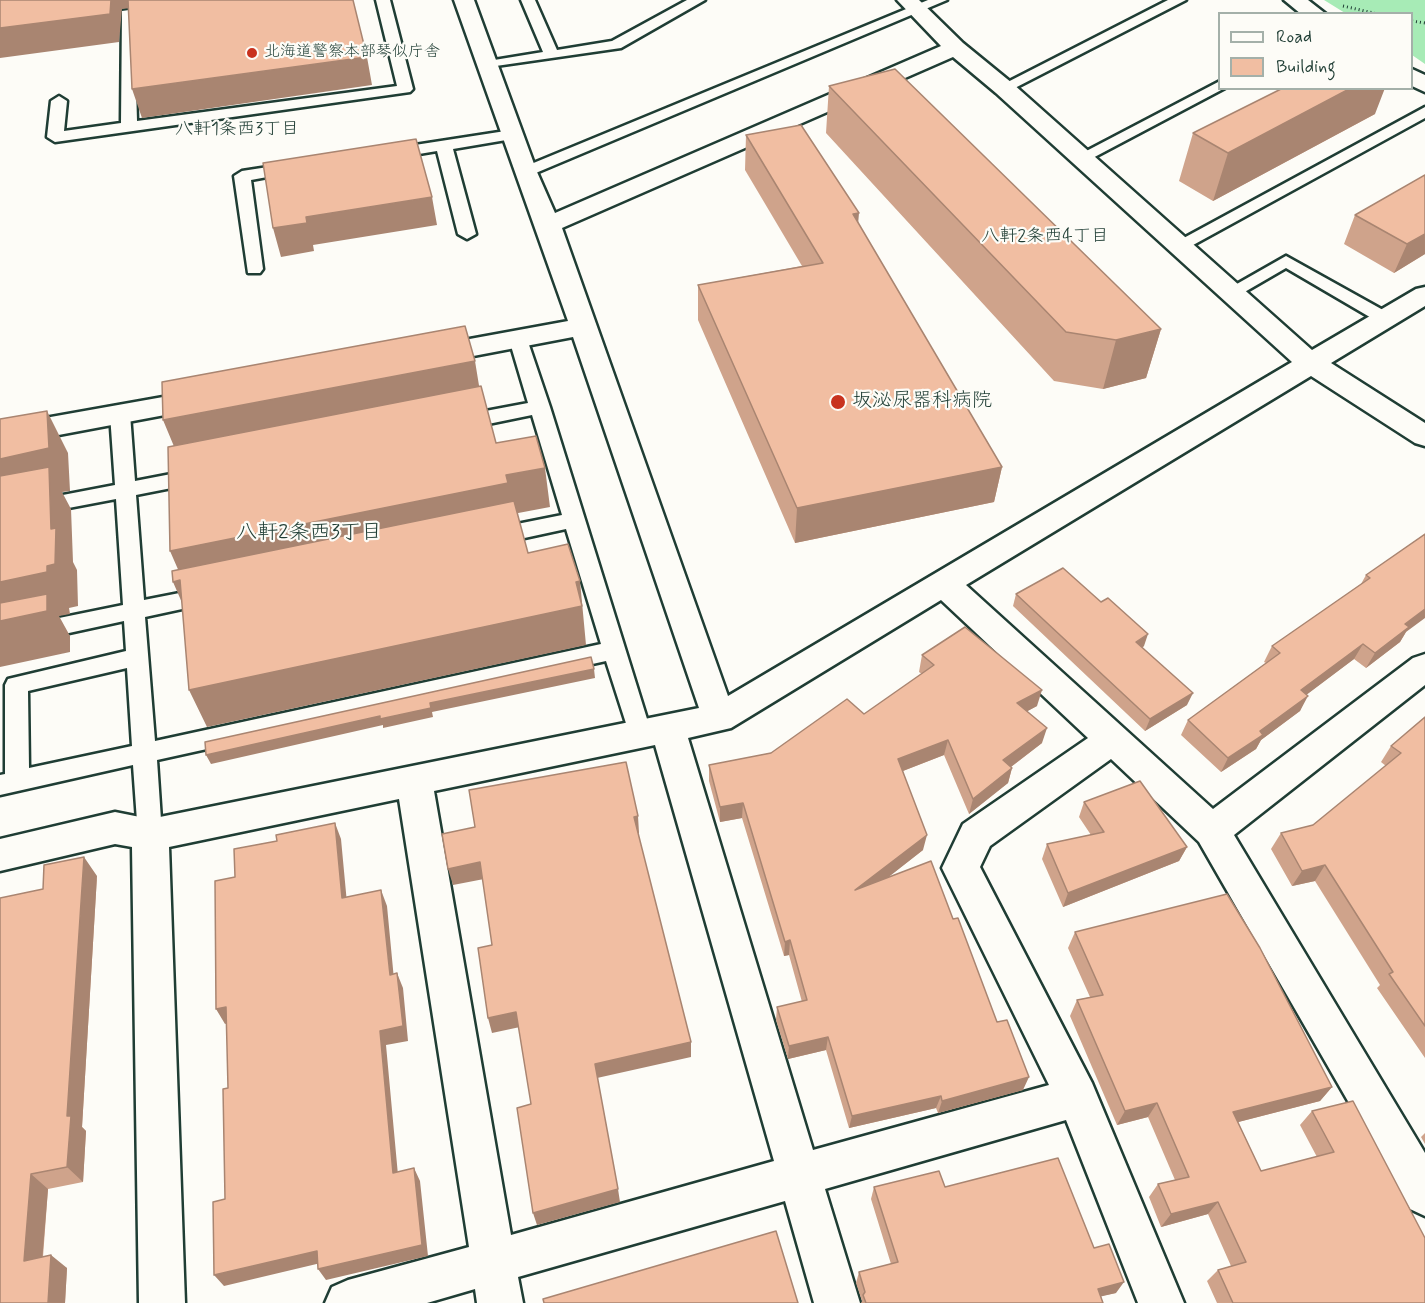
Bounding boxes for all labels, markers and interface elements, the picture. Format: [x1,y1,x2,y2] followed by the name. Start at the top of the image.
[1218,12,1413,90] legend
[1276,25,1312,49] text: Road
[264,43,440,63] place label: 北海道警察本部琴似庁舎
[245,46,259,60] marker: 北海道警察本部琴似庁舎
[1276,55,1336,79] text: Building
[175,119,299,141] district label: 八軒1条西3丁目
[981,226,1109,248] district label: 八軒2条西4丁目
[852,390,992,414] place label: 坂泌尿器科病院
[829,393,847,411] marker: 坂泌尿器科病院
[236,521,382,547] district label: 八軒2条西3丁目

